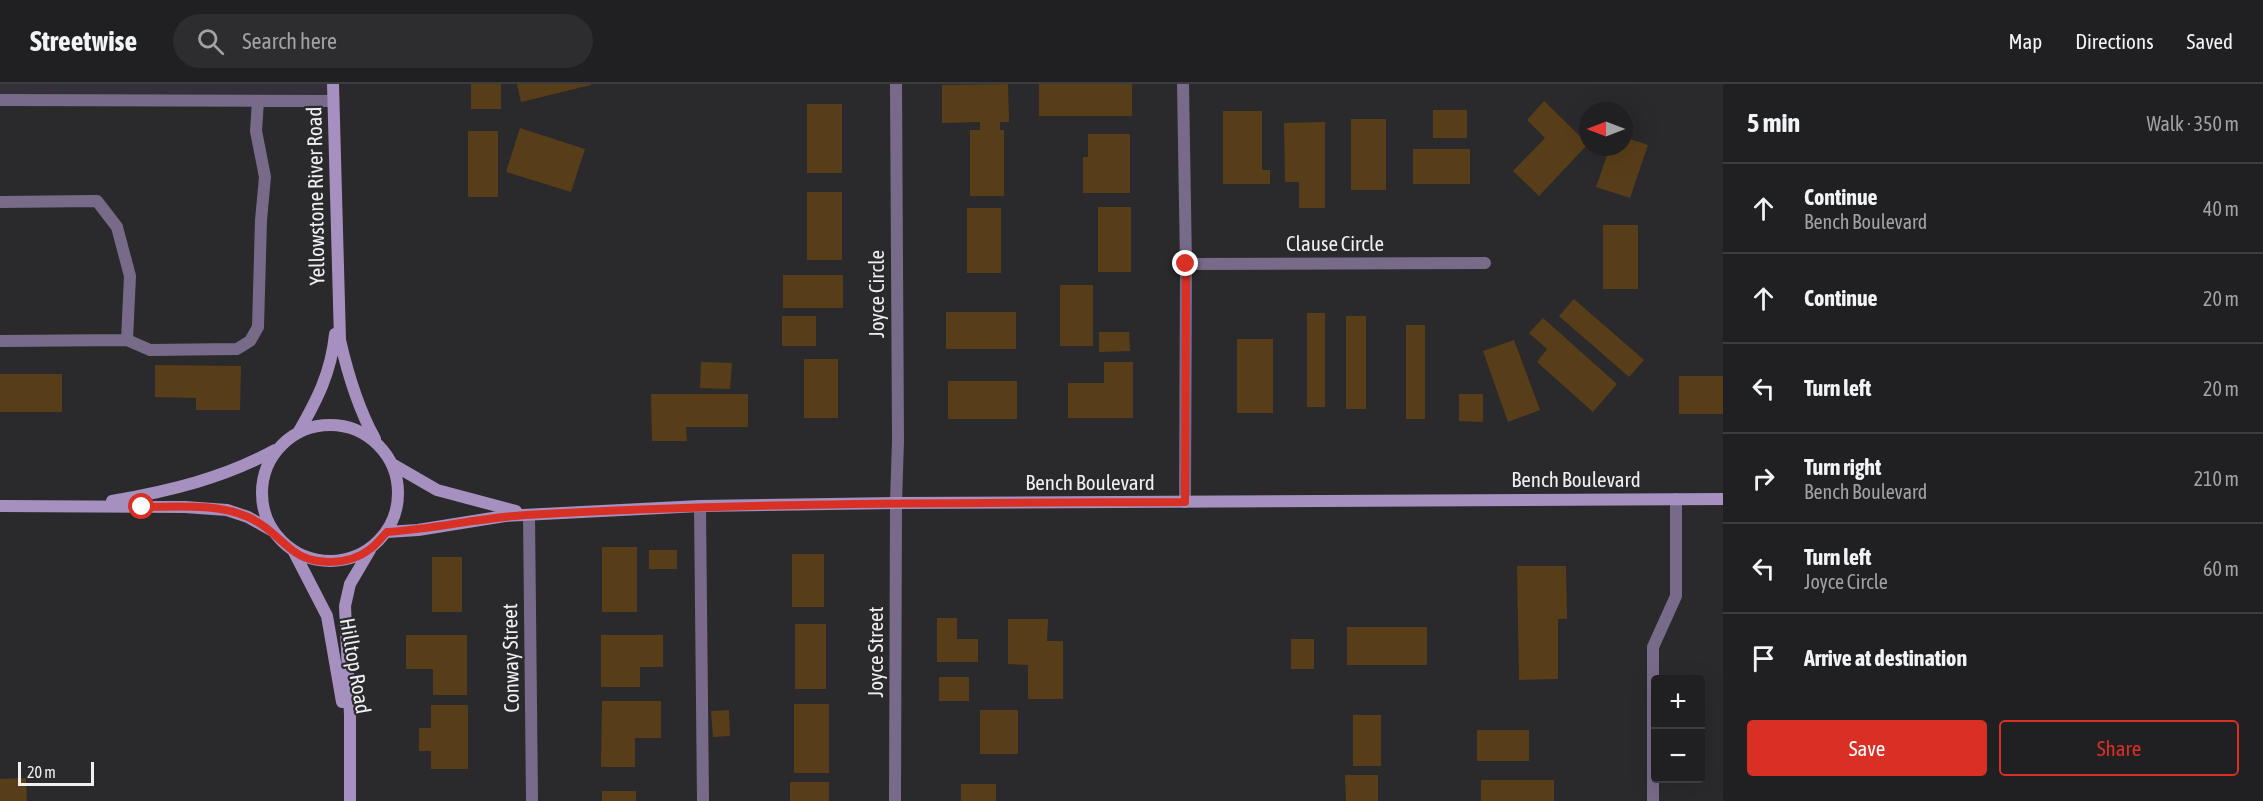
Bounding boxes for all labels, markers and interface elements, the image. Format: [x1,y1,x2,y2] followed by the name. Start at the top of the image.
[173,14,593,68] search box
[30,25,137,57] text: Streetwise
[194,25,227,58] icon: search
[242,28,337,54] text: Search here
[2008,29,2042,53] text: Map
[2075,29,2154,53] text: Directions
[2187,29,2233,53] text: Saved
[1579,102,1633,156] north arrow
[301,106,329,286] street label: Yellowstone River Road
[1747,108,1800,138] text: 5 min
[2147,112,2239,135] text: Walk · 350 m
[1804,184,1878,210] text: Continue
[1747,192,1780,225] icon: ahead
[2203,197,2239,220] text: 40 m
[1804,210,1927,233] text: Bench Boulevard
[1286,231,1384,255] street label: Clause Circle
[864,250,888,338] street label: Joyce Circle
[1172,250,1198,276] route end
[1747,282,1780,315] icon: ahead
[1804,285,1878,311] text: Continue
[2203,287,2239,310] text: 20 m
[1747,372,1780,405] icon: left
[1804,375,1871,401] text: Turn left
[2203,377,2239,400] text: 20 m
[1804,454,1881,480] text: Turn right
[1747,462,1780,495] icon: right
[1511,467,1641,491] street label: Bench Boulevard
[2194,467,2239,490] text: 210 m
[1025,470,1155,494] street label: Bench Boulevard
[1804,480,1927,503] text: Bench Boulevard
[128,493,154,519] route start
[1804,544,1871,570] text: Turn left
[1747,552,1780,585] icon: left
[2203,557,2239,580] text: 60 m
[1804,570,1888,593] text: Joyce Circle
[497,603,523,713] street label: Conway Street
[863,606,887,698] street label: Joyce Street
[336,616,376,716] street label: Hilltop Road
[1747,642,1780,675] icon: arrive
[1804,645,1967,671] text: Arrive at destination
[1651,675,1705,783] map controls
[1651,675,1705,729] button: +
[1747,720,1987,776] button: Save
[1999,720,2239,776] button: Share
[1651,729,1705,783] button: −
[18,759,94,786] scale bar
[27,763,56,781] text: 20 m

